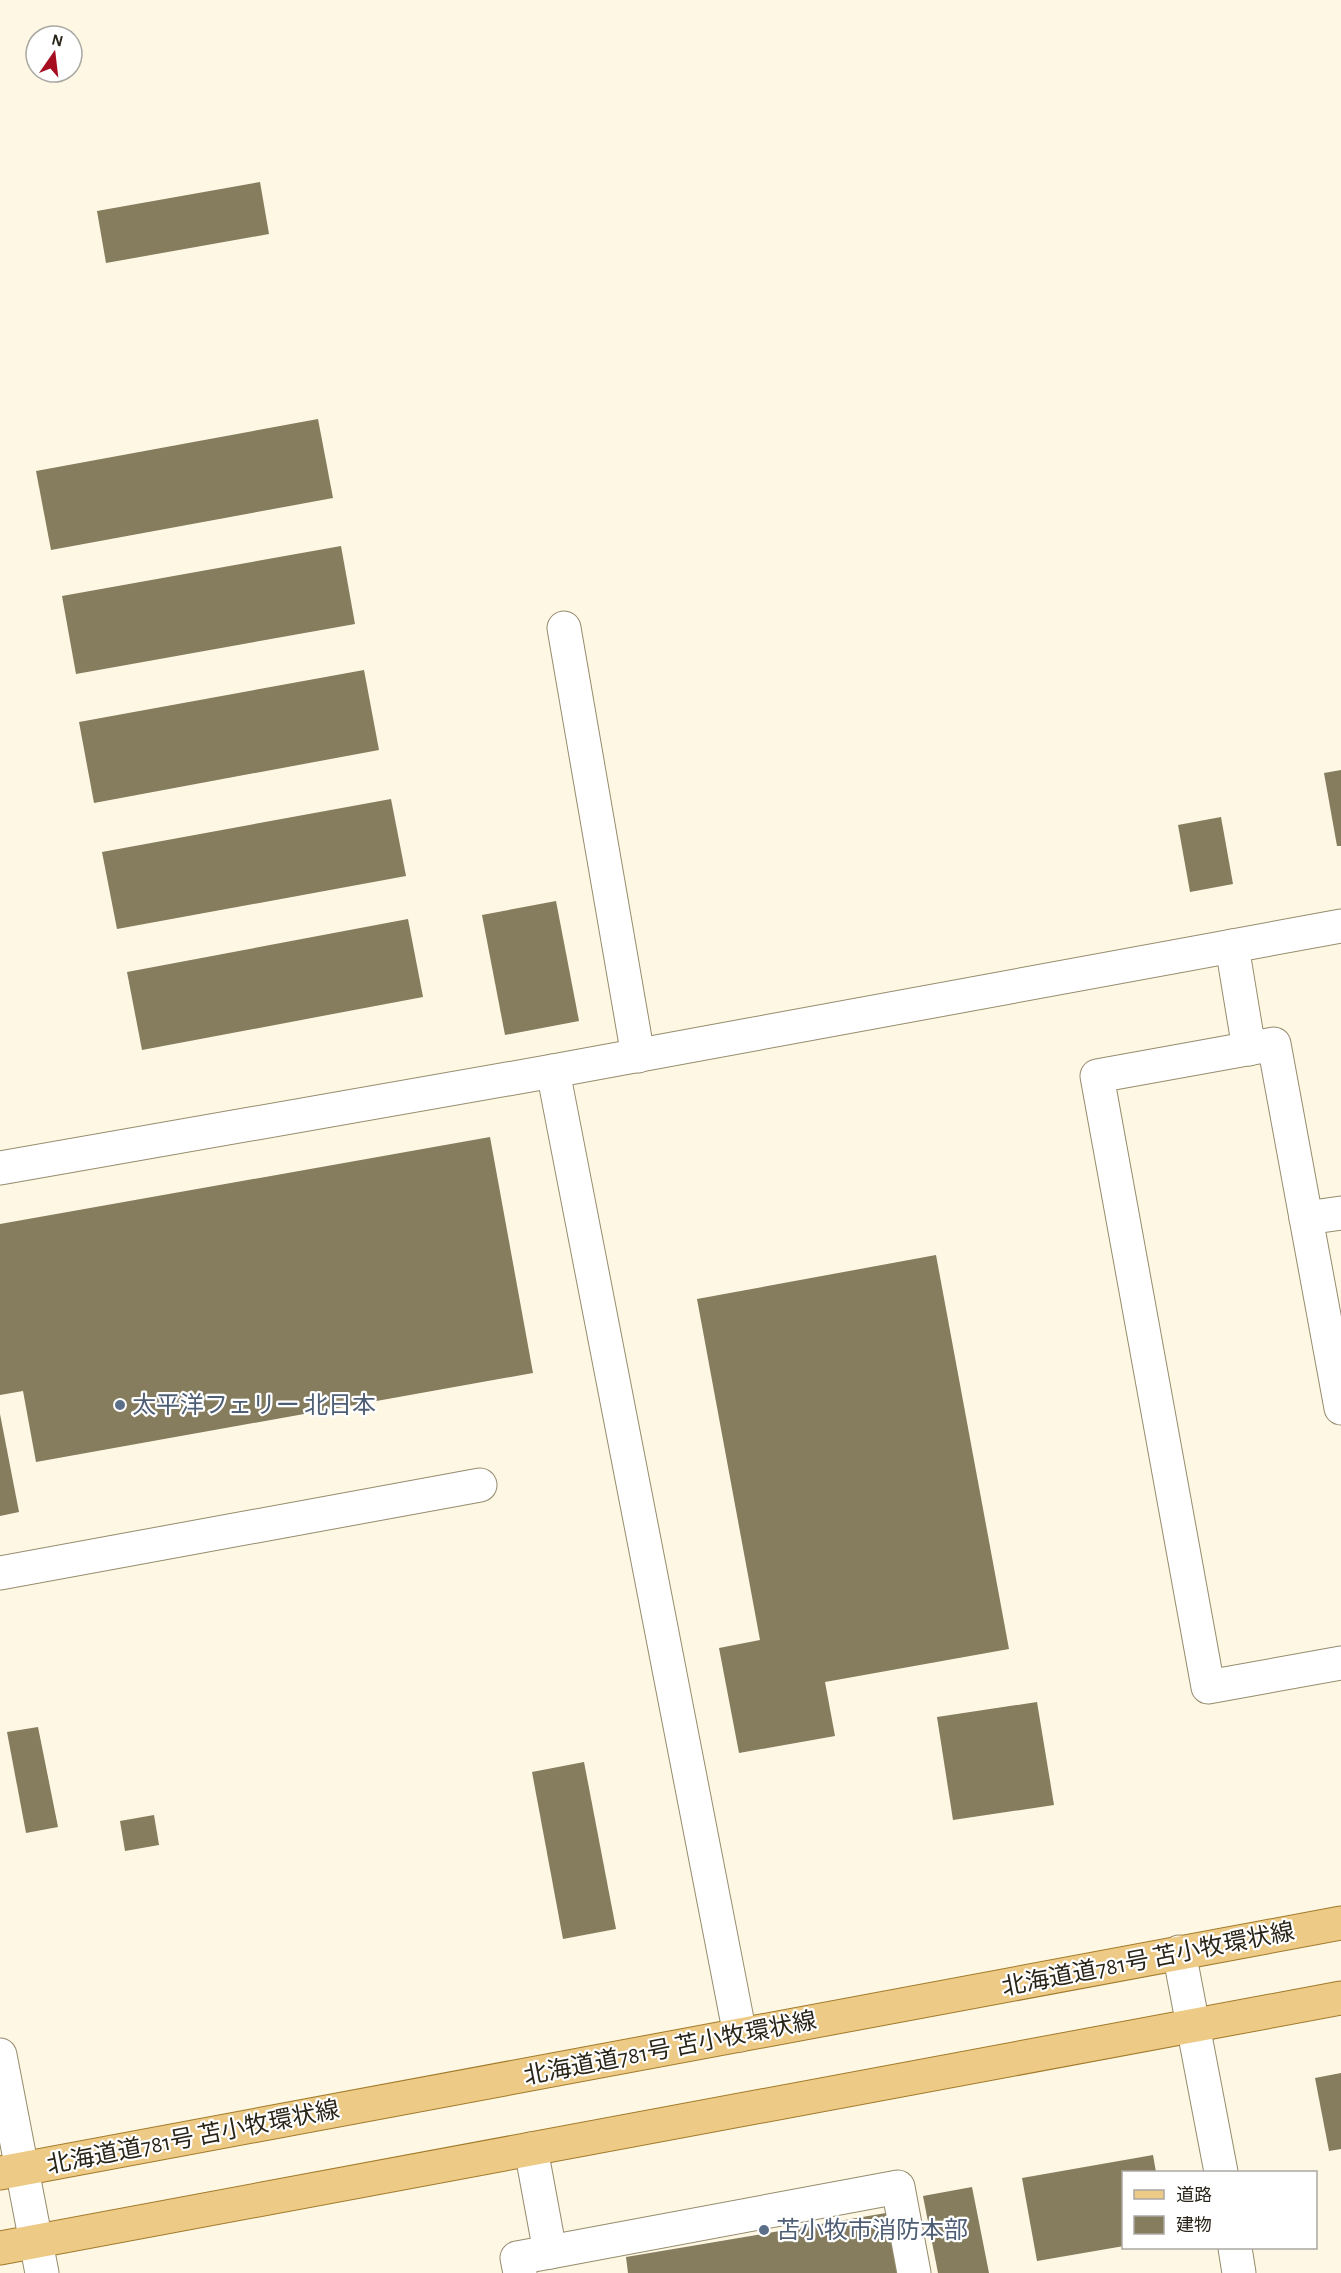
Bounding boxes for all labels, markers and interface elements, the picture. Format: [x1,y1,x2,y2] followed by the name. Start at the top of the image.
[24,24,84,84] north arrow
[50,31,65,50] text: N
[132,1392,376,1418] place label: 太平洋フェリー 北日本
[113,1398,127,1412] marker: 太平洋フェリー 北日本
[999,1918,1297,2000] street label: 北海道道781号 苫小牧環状線
[521,2007,819,2089] street label: 北海道道781号 苫小牧環状線
[44,2096,342,2178] street label: 北海道道781号 苫小牧環状線
[1122,2171,1317,2249] legend
[1176,2185,1212,2205] text: 道路
[1176,2215,1212,2235] text: 建物
[776,2217,968,2243] place label: 苫小牧市消防本部
[757,2223,771,2237] marker: 苫小牧市消防本部

